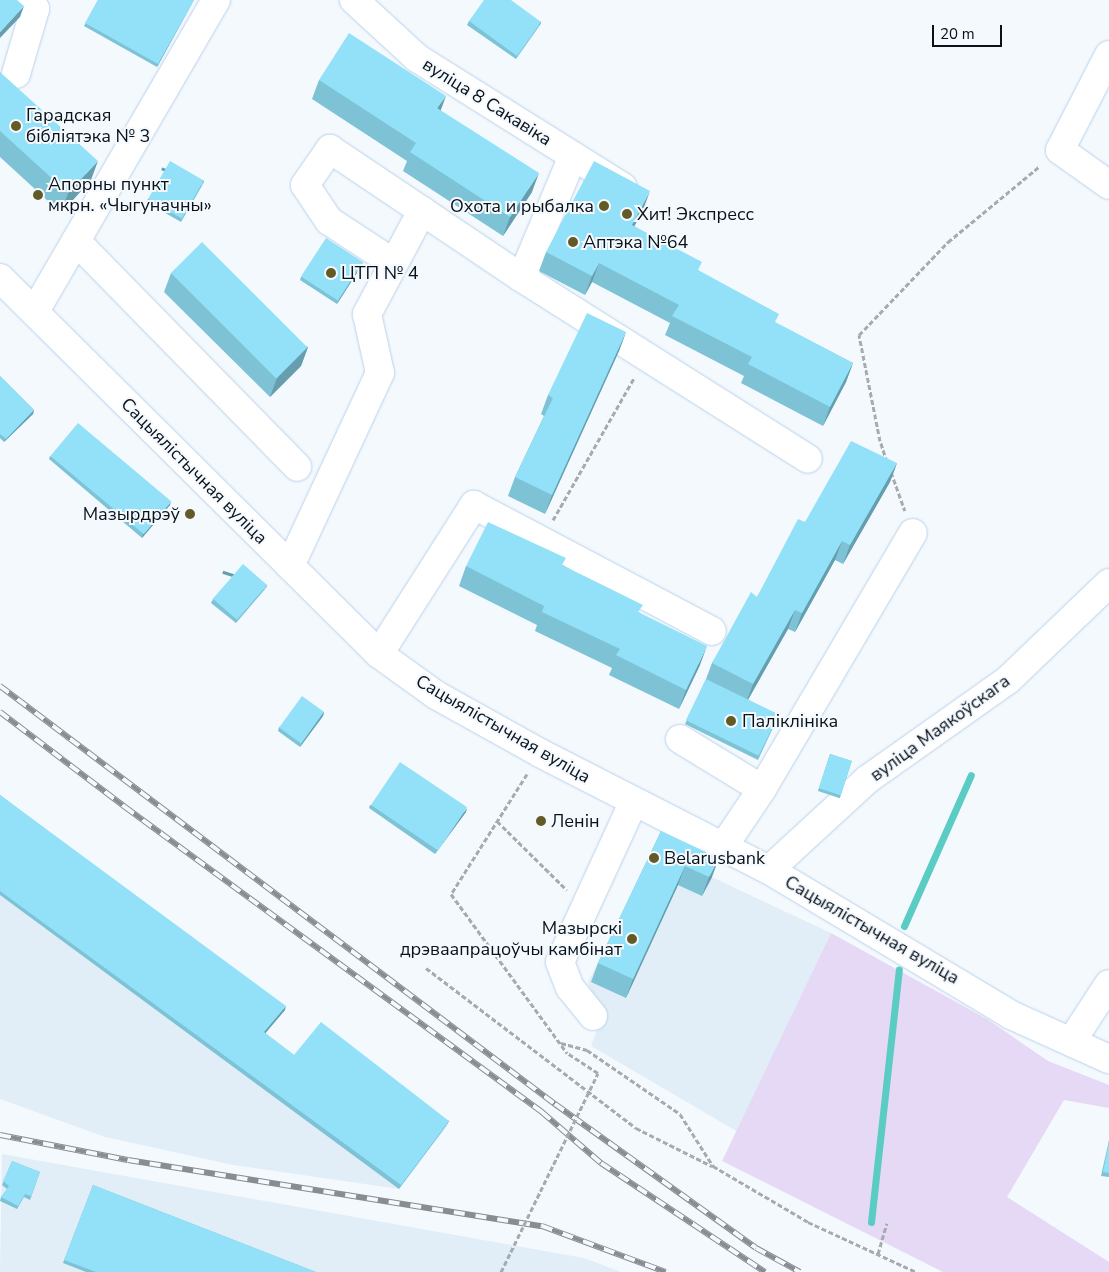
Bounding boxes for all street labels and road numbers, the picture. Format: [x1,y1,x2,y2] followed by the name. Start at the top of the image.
[418,54,556,150] street label: вуліца 8 Сакавіка
[116,393,272,549] street label: Сацыялістычная вуліца
[412,670,594,788] street label: Сацыялістычная вуліца
[866,670,1014,786] street label: вуліца Маякоўскага
[781,871,963,989] street label: Сацыялістычная вуліца

